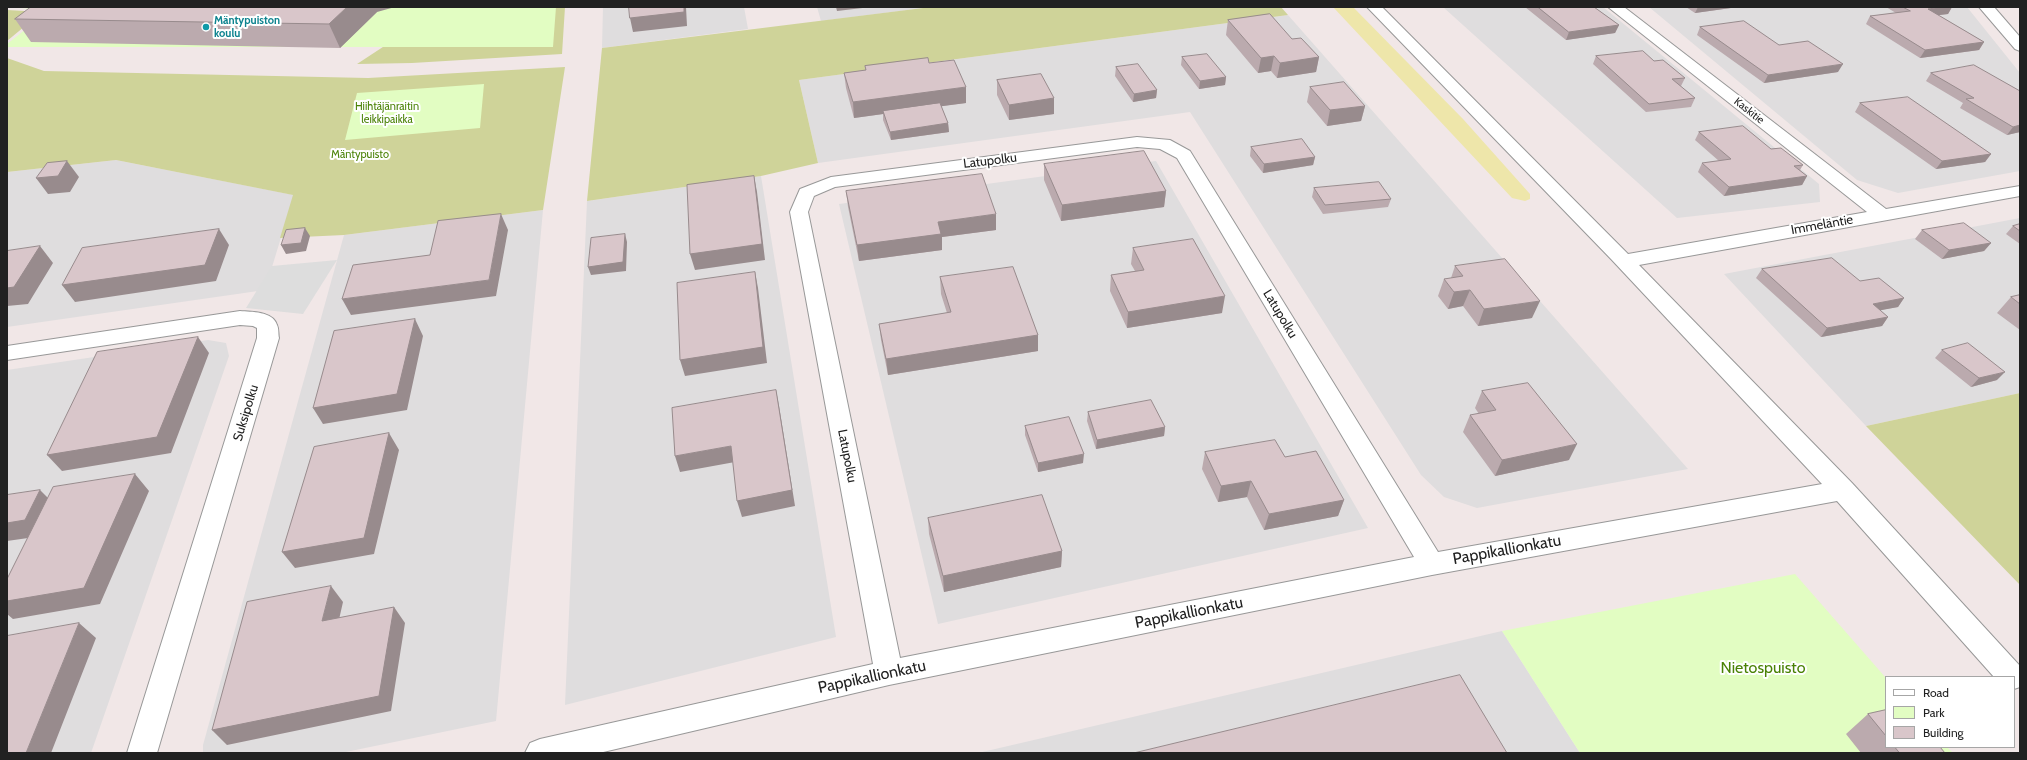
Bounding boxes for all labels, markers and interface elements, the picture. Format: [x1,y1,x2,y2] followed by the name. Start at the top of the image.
[214,14,280,40] place label: Mäntypuiston koulu
[201,22,211,32] marker: Mäntypuiston koulu
[1731,95,1767,127] street label: Kaskitie
[355,100,419,126] park label: Hiihtäjänraitin leikkipaikka
[331,148,389,162] park label: Mäntypuisto
[962,150,1018,172] street label: Latupolku
[1790,212,1854,238] street label: Immeläntie
[1259,287,1301,341] street label: Latupolku
[230,383,262,443] street label: Suksipolku
[834,428,860,484] street label: Latupolku
[1451,531,1563,569] street label: Pappikallionkatu
[1133,593,1245,633] street label: Pappikallionkatu
[816,656,928,698] street label: Pappikallionkatu
[1721,658,1805,678] park label: Nietospuisto
[1885,676,2015,748] legend
[1923,685,1949,700] text: Road
[1923,705,1945,720] text: Park
[1923,725,1964,740] text: Building

